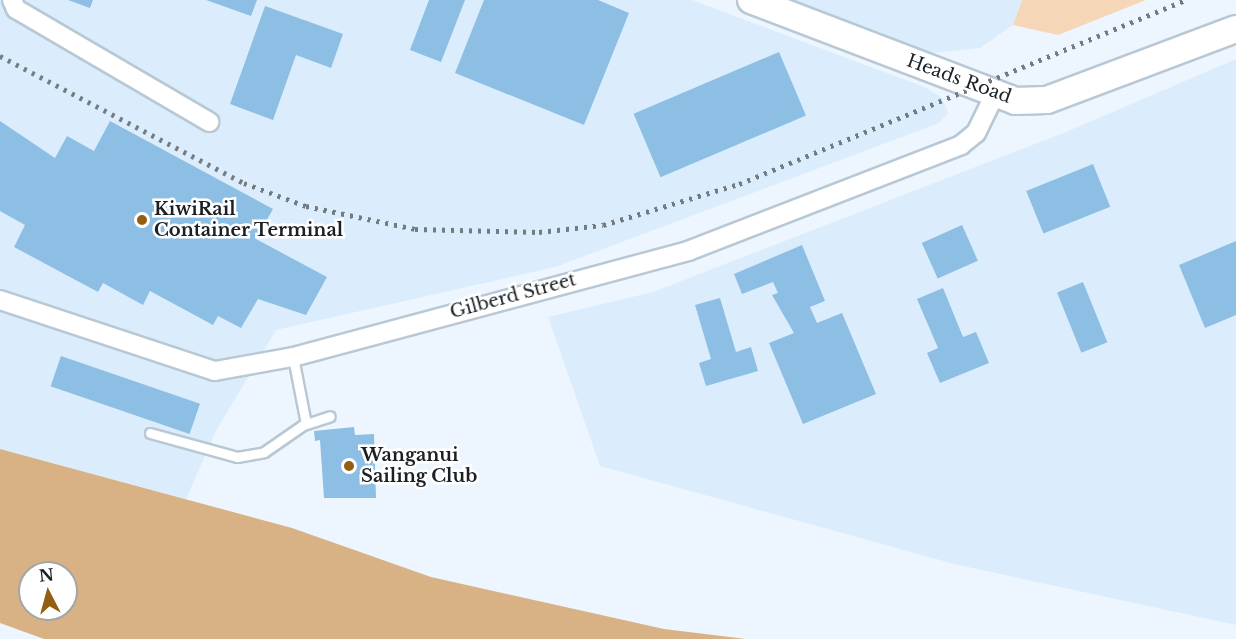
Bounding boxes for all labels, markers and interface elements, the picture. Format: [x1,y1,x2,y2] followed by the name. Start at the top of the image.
[904,50,1014,108] street label: Heads Road
[154,199,344,242] place label: KiwiRail Container Terminal
[135,213,149,227] marker: KiwiRail Container Terminal
[448,269,578,323] street label: Gilberd Street
[361,445,478,488] place label: Wanganui Sailing Club
[342,459,356,473] marker: Wanganui Sailing Club
[18,561,78,621] north arrow
[38,564,55,586] text: N

